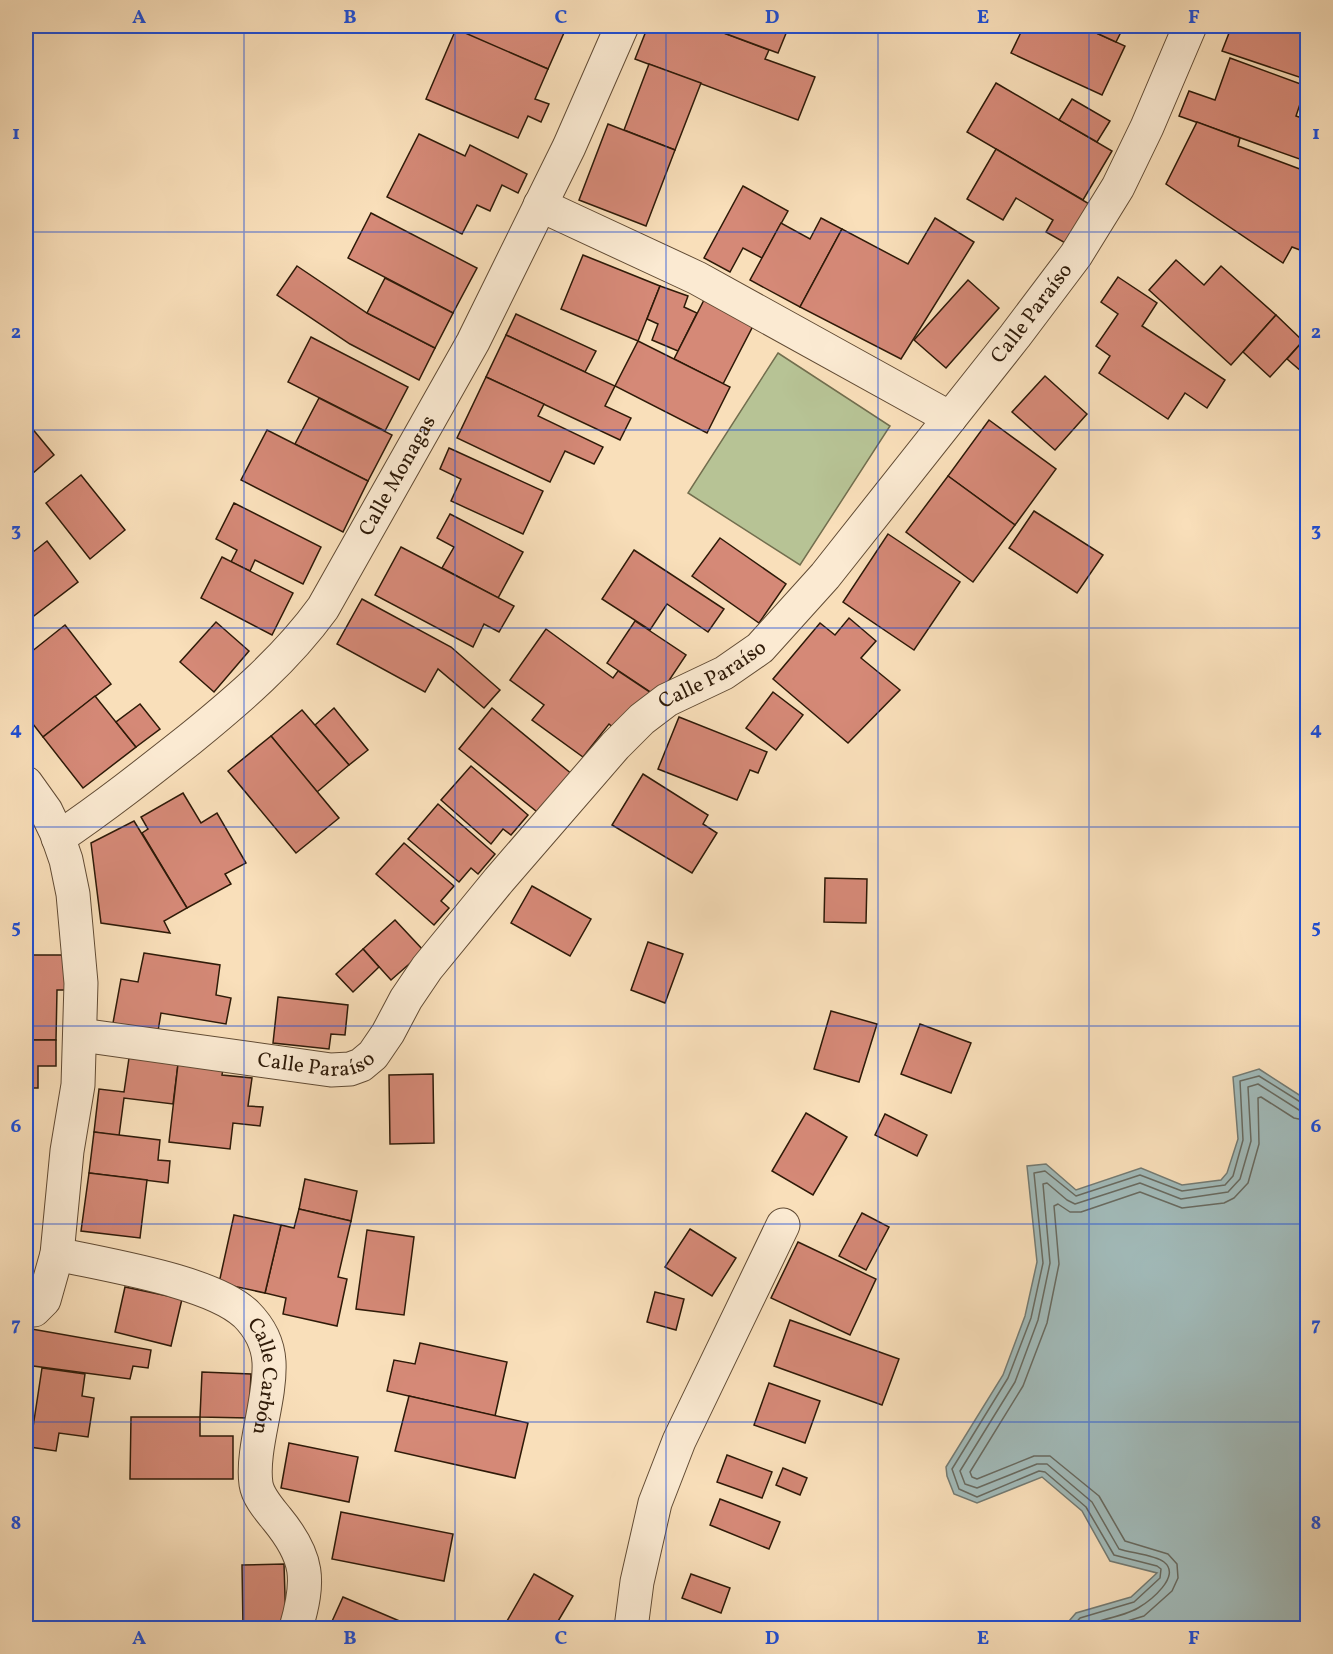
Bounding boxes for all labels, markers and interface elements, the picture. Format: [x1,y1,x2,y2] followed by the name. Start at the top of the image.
[132,4,146,32] text: A
[343,4,357,32] text: B
[555,4,568,32] text: C
[765,4,779,32] text: D
[977,4,989,32] text: E
[1188,4,1200,32] text: F
[12,120,20,148] text: 1
[1312,120,1320,148] text: 1
[984,257,1079,370] street label: Calle Paraíso
[11,319,21,347] text: 2
[1311,319,1321,347] text: 2
[352,410,443,542] street label: Calle Monagas
[11,517,21,545] text: 3
[1311,517,1321,545] text: 3
[652,633,772,716] street label: Calle Paraíso
[10,716,22,744] text: 4
[1310,716,1322,744] text: 4
[11,914,21,942] text: 5
[1311,914,1321,942] text: 5
[256,1045,381,1085] street label: Calle Paraíso
[11,1113,22,1141] text: 6
[1311,1113,1322,1141] text: 6
[11,1311,21,1339] text: 7
[1311,1311,1321,1339] text: 7
[240,1312,284,1437] street label: Calle Carbón
[11,1510,21,1538] text: 8
[1311,1510,1321,1538] text: 8
[132,1625,146,1653] text: A
[343,1625,357,1653] text: B
[555,1625,568,1653] text: C
[765,1625,779,1653] text: D
[977,1625,989,1653] text: E
[1188,1625,1200,1653] text: F

